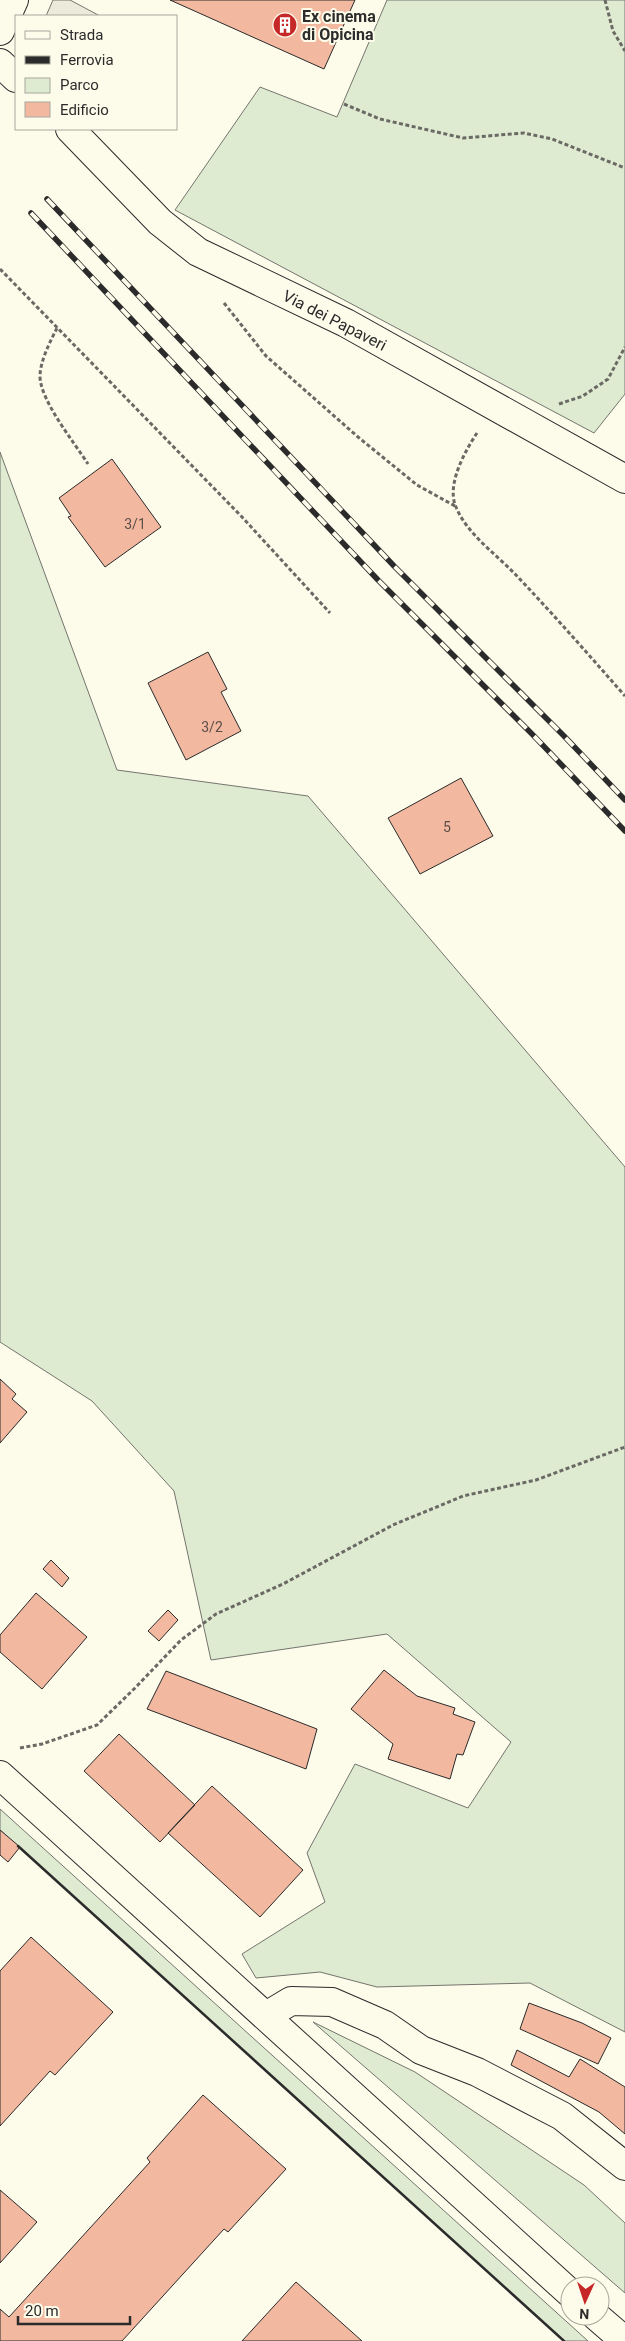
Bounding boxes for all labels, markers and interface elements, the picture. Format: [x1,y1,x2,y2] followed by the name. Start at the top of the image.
[302,7,376,44] place label: Ex cinema di Opicina
[272,12,298,38] building icon: Ex cinema di Opicina
[15,15,178,130] legend
[60,26,103,44] text: Strada
[60,51,114,69] text: Ferrovia
[60,76,99,94] text: Parco
[60,101,109,119] text: Edificio
[280,286,390,355] street label: Via dei Papaveri
[124,516,146,532] house number: 3/1
[201,719,223,735] house number: 3/2
[443,819,451,835] house number: 5
[560,2276,610,2326] north arrow
[18,2294,130,2326] scale bar
[25,2302,59,2320] text: 20 m
[579,2306,590,2322] text: N

